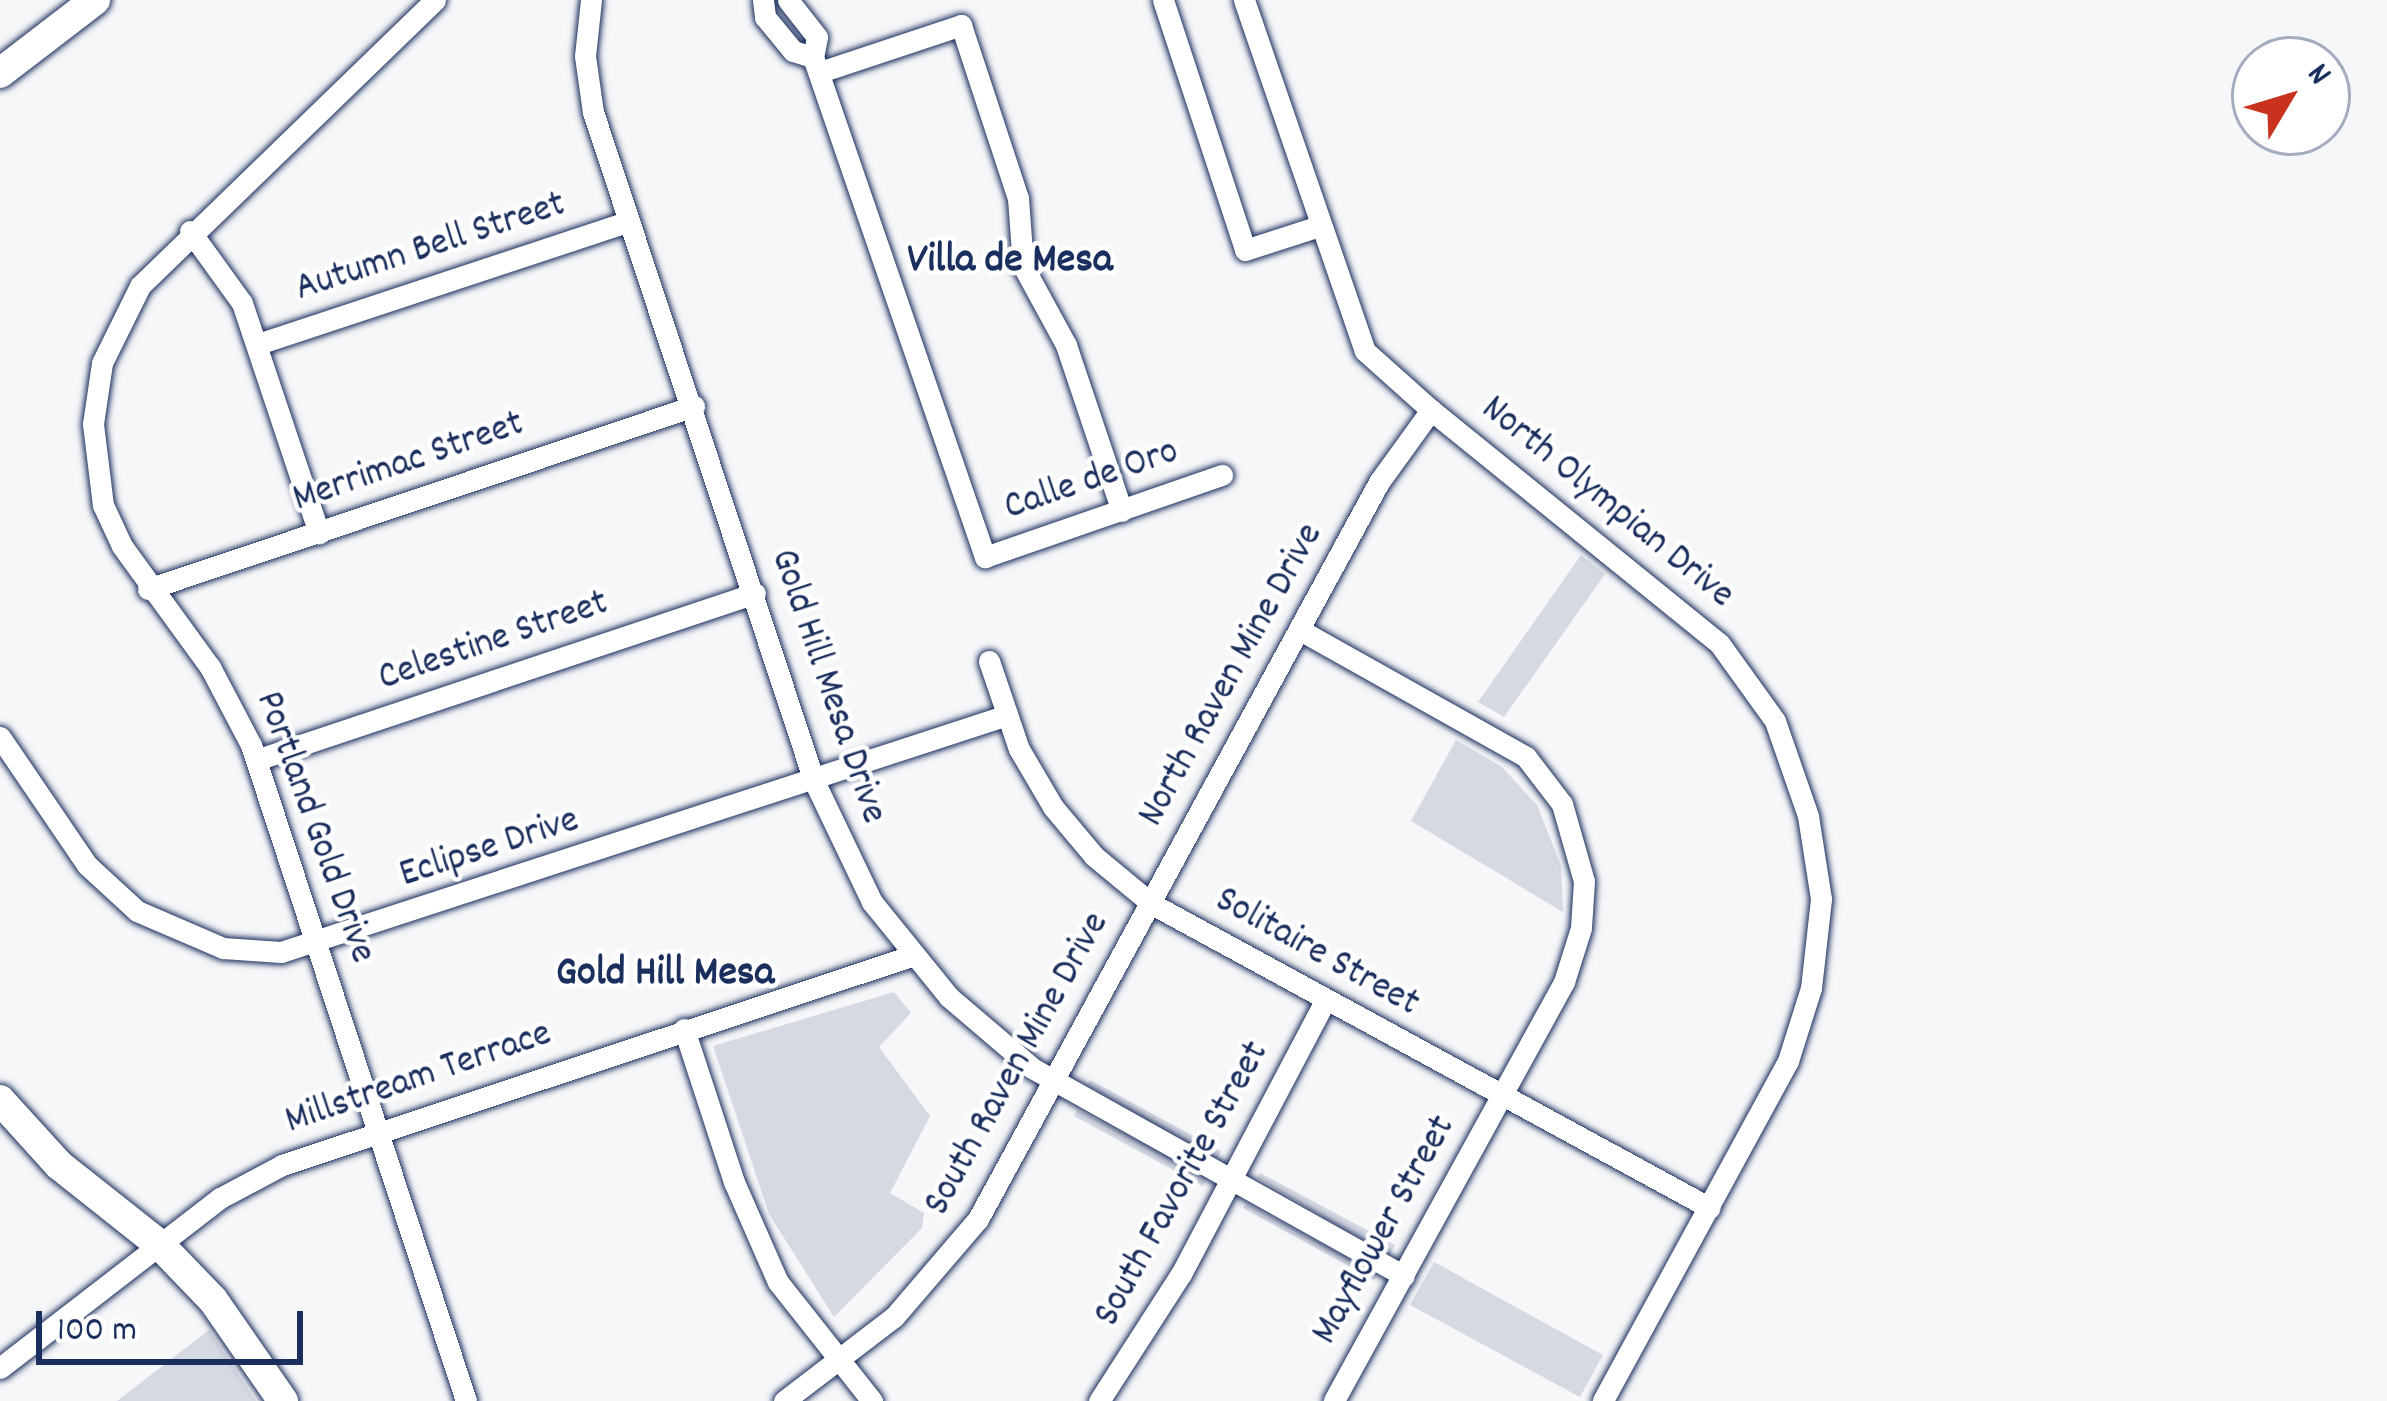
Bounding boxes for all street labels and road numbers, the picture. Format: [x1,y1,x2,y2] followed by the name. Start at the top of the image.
[290,183,572,315] street label: Autumn Bell Street
[1470,388,1742,620] street label: North Olympian Drive
[288,403,530,525] street label: Merrimac Street
[999,430,1185,534] street label: Calle de Oro
[1130,516,1336,836] street label: North Raven Mine Drive
[757,544,895,830] street label: Gold Hill Mesa Drive
[373,582,615,704] street label: Celestine Street
[242,686,384,970] street label: Portland Gold Drive
[395,799,585,901] street label: Eclipse Drive
[1206,879,1426,1029] street label: Solitaire Street
[916,905,1122,1225] street label: South Raven Mine Drive
[280,1013,558,1147] street label: Millstream Terrace
[1086,1034,1282,1336] street label: South Favorite Street
[1304,1108,1468,1354] street label: Mayflower Street

